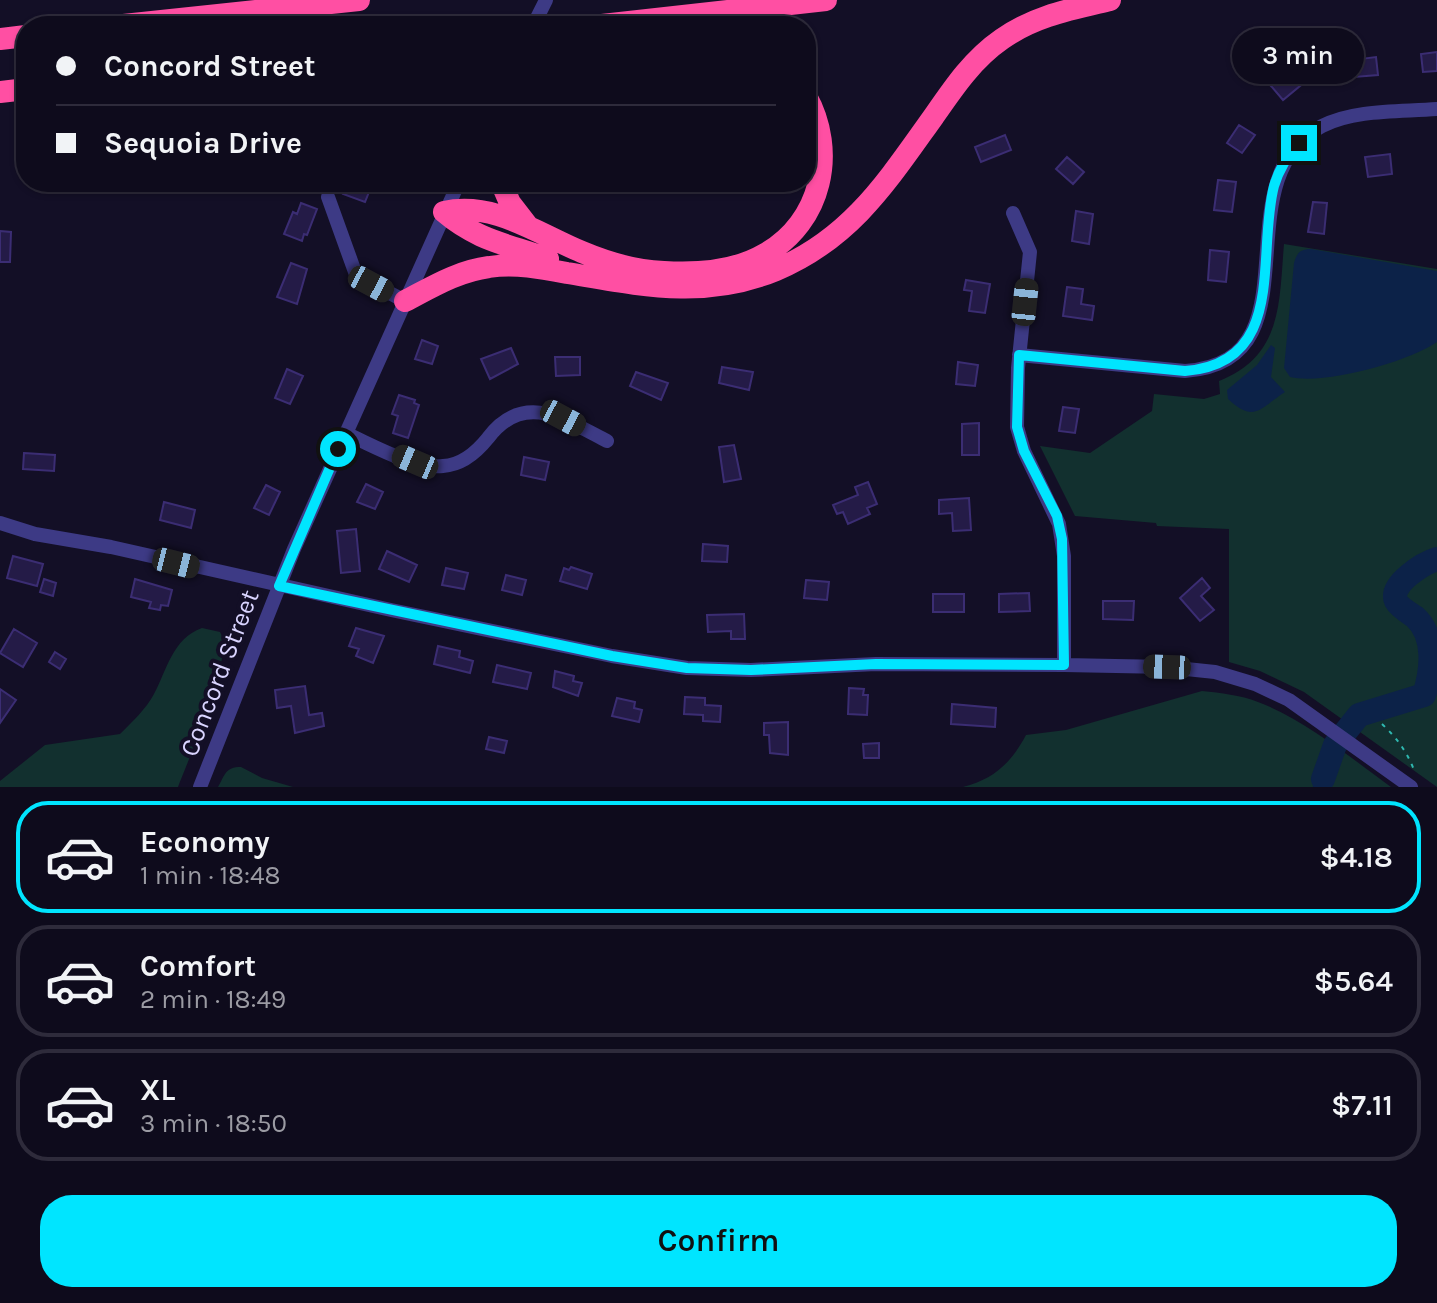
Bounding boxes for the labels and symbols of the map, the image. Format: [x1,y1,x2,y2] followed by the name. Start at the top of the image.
[1233,27,1365,83] callout: 3 min
[1281,125,1317,161] route end
[344,262,398,306] car
[1011,277,1039,327] car
[536,396,590,440] car
[320,431,356,467] route start
[388,442,442,482] car
[150,546,202,580] car
[173,585,266,761] street label: Concord Street
[1143,654,1191,680] car

